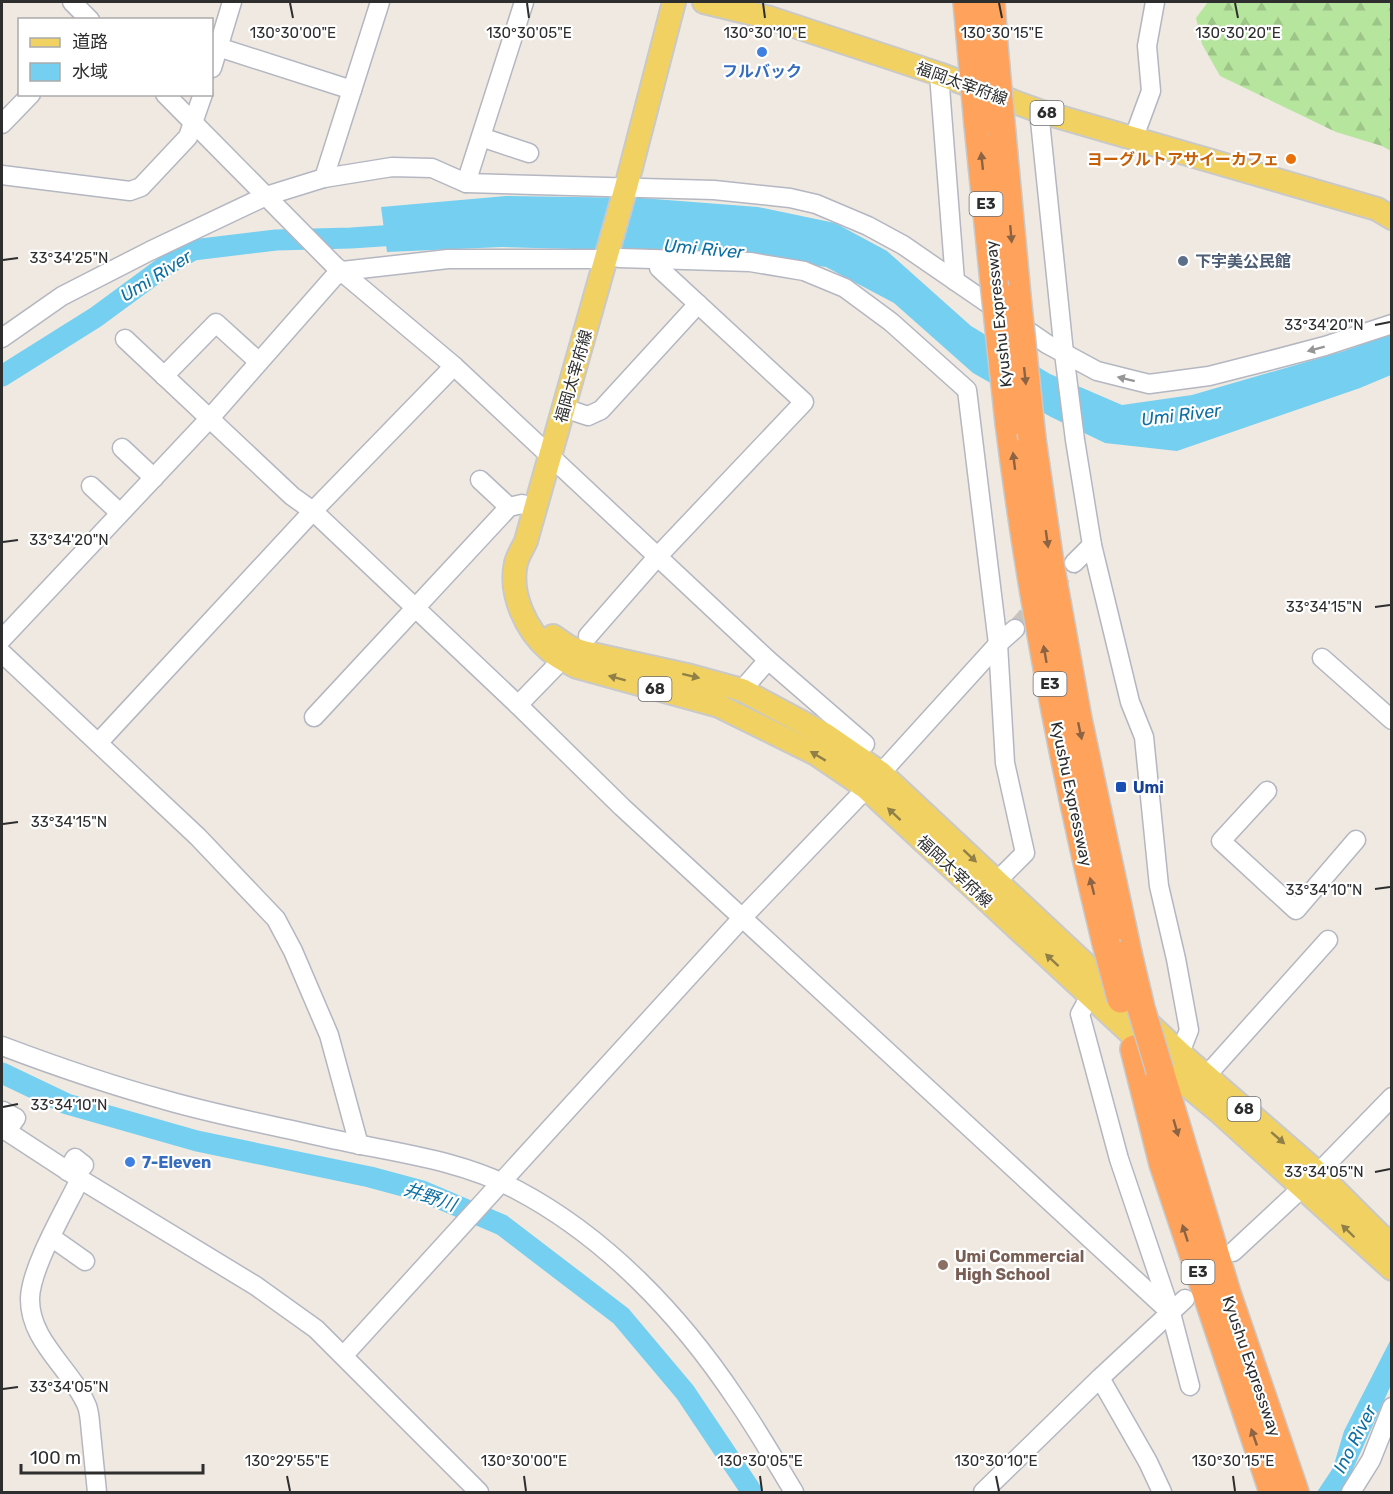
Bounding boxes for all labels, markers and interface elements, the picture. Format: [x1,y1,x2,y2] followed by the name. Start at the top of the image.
[18,18,213,96] legend
[250,24,336,42] text: 130°30'00"E
[486,24,572,42] text: 130°30'05"E
[723,24,807,42] text: 130°30'10"E
[961,24,1043,42] text: 130°30'15"E
[1195,24,1281,42] text: 130°30'20"E
[72,31,108,53] text: 道路
[755,45,769,59] marker: フルバック
[913,58,1010,109] street label: 福岡太宰府線
[72,61,108,83] text: 水域
[722,62,802,81] place label: フルバック
[1030,101,1064,125] road number: 68
[1087,150,1279,169] place label: ヨーグルトアサイーカフェ
[977,152,987,171] one-way arrow
[1284,152,1298,166] marker: ヨーグルトアサイーカフェ
[970,192,1002,216] road number: E3
[1006,225,1016,244] one-way arrow
[663,235,746,264] water label: Umi River
[981,239,1016,388] street label: Kyushu Expressway
[116,245,197,307] water label: Umi River
[30,249,108,267] text: 33°34'25"N
[1195,252,1291,271] place label: 下宇美公民館
[1176,254,1190,268] marker: 下宇美公民館
[1284,316,1364,334] text: 33°34'20"N
[551,327,596,425] street label: 福岡太宰府線
[1307,344,1325,354] one-way arrow
[1020,366,1030,385] one-way arrow
[1116,373,1135,383] one-way arrow
[1140,399,1223,431] water label: Umi River
[1009,452,1018,471] one-way arrow
[1042,529,1051,548] one-way arrow
[29,531,109,549] text: 33°34'20"N
[1286,598,1362,616] text: 33°34'15"N
[1040,644,1049,663] one-way arrow
[681,672,700,682] one-way arrow
[1034,672,1066,696] road number: E3
[608,673,626,683] one-way arrow
[638,677,672,701] road number: 68
[1047,720,1096,868] street label: Kyushu Expressway
[1076,721,1085,740] one-way arrow
[810,750,826,761] one-way arrow
[1133,778,1164,797] place label: Umi
[1114,780,1128,794] marker: Umi
[887,807,901,821] one-way arrow
[31,813,107,831] text: 33°34'15"N
[913,832,996,911] street label: 福岡太宰府線
[962,848,976,862] one-way arrow
[1087,876,1096,895] one-way arrow
[1285,881,1363,899] text: 33°34'10"N
[1046,954,1060,968] one-way arrow
[30,1096,108,1114] text: 33°34'10"N
[1228,1097,1260,1121] road number: 68
[1172,1119,1181,1137] one-way arrow
[1270,1132,1286,1145] one-way arrow
[142,1153,211,1172] place label: 7-Eleven
[123,1155,137,1169] marker: 7-Eleven
[1284,1163,1364,1181] text: 33°34'05"N
[401,1178,461,1217] water label: 井野川
[1180,1224,1189,1242] one-way arrow
[1341,1224,1355,1238] one-way arrow
[955,1247,1084,1284] place label: Umi Commercial High School
[936,1258,950,1272] marker: Umi Commercial High School
[1182,1260,1214,1284] road number: E3
[1219,1293,1285,1439] street label: Kyushu Expressway
[29,1378,109,1396] text: 33°34'05"N
[1329,1400,1382,1477] water label: Ino River
[1249,1428,1259,1446] one-way arrow
[21,1437,202,1475] scale bar
[30,1447,81,1469] text: 100 m
[245,1452,329,1470] text: 130°29'55"E
[481,1452,567,1470] text: 130°30'00"E
[717,1452,803,1470] text: 130°30'05"E
[954,1452,1038,1470] text: 130°30'10"E
[1192,1452,1274,1470] text: 130°30'15"E

